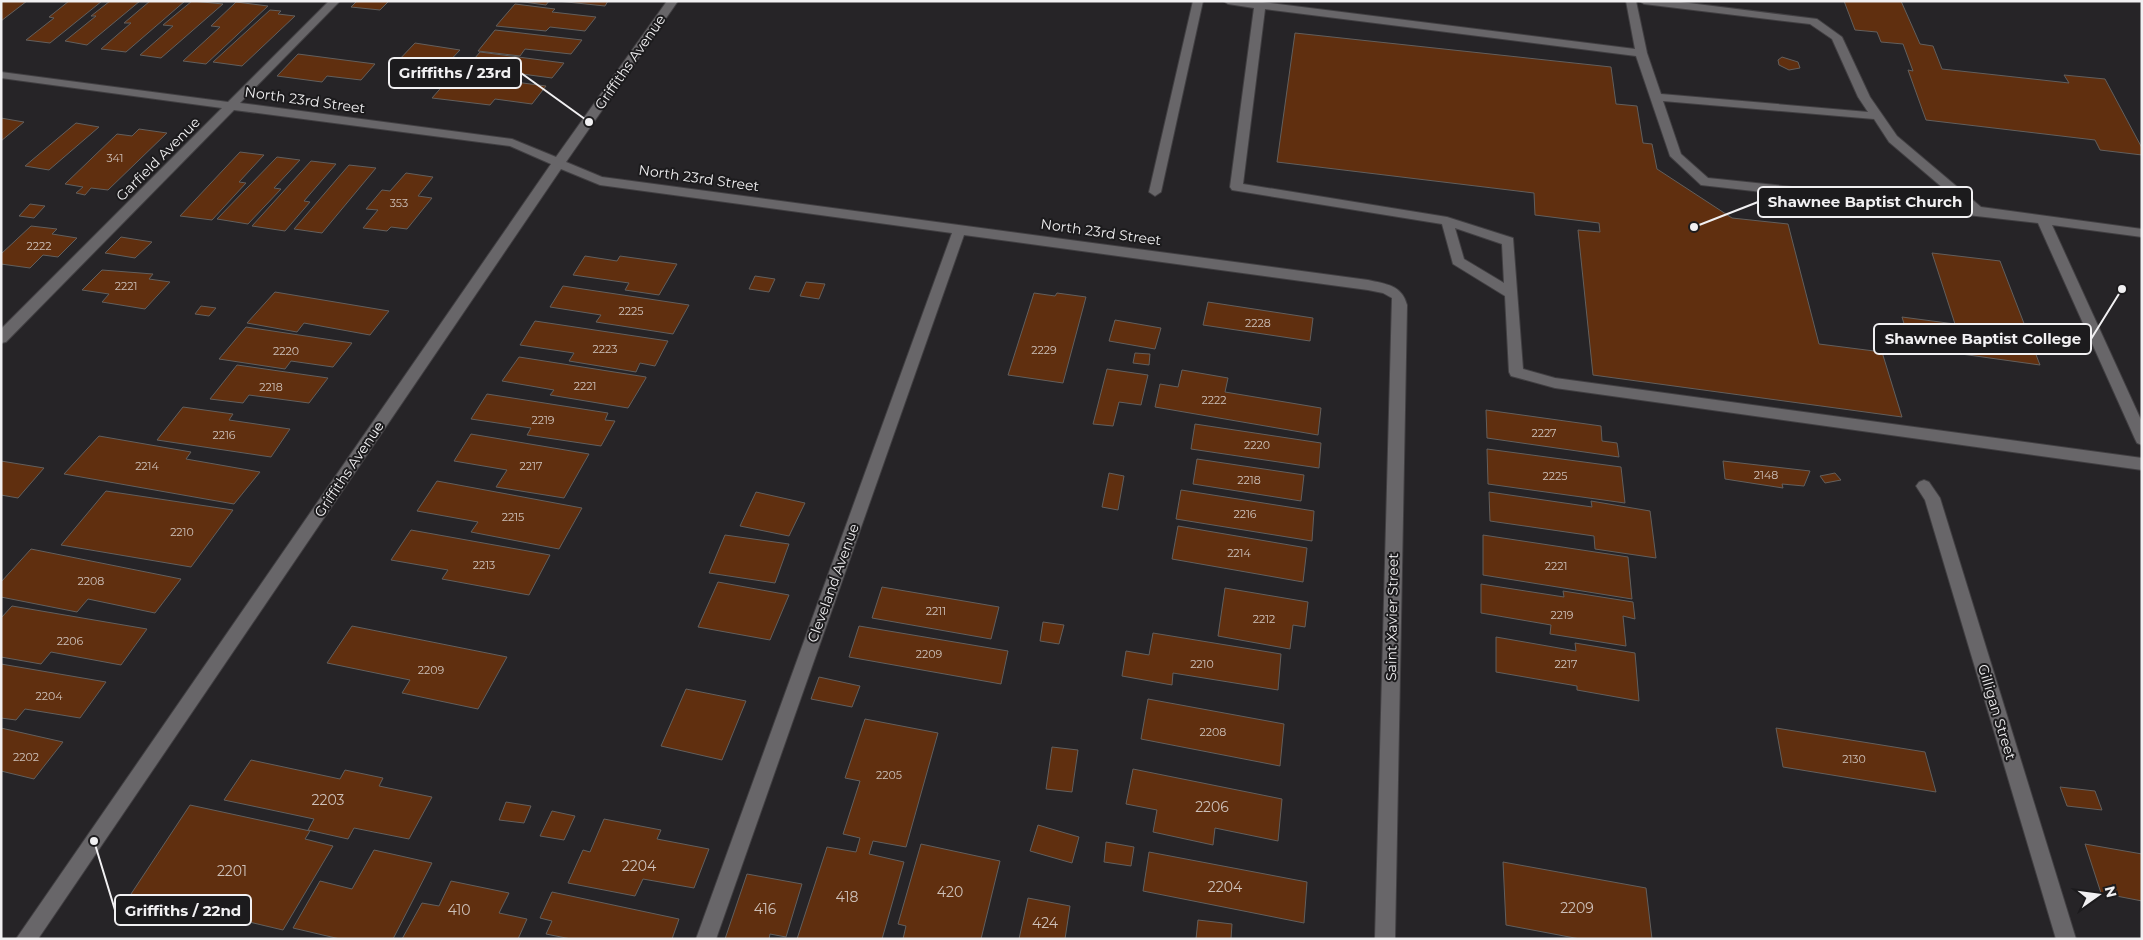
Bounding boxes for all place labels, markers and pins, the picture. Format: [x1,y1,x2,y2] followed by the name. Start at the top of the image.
[389,58,521,88] callout: Griffiths / 23rd
[1758,187,1972,217] callout: Shawnee Baptist Church
[1874,324,2091,354] callout: Shawnee Baptist College
[115,895,251,925] callout: Griffiths / 22nd

